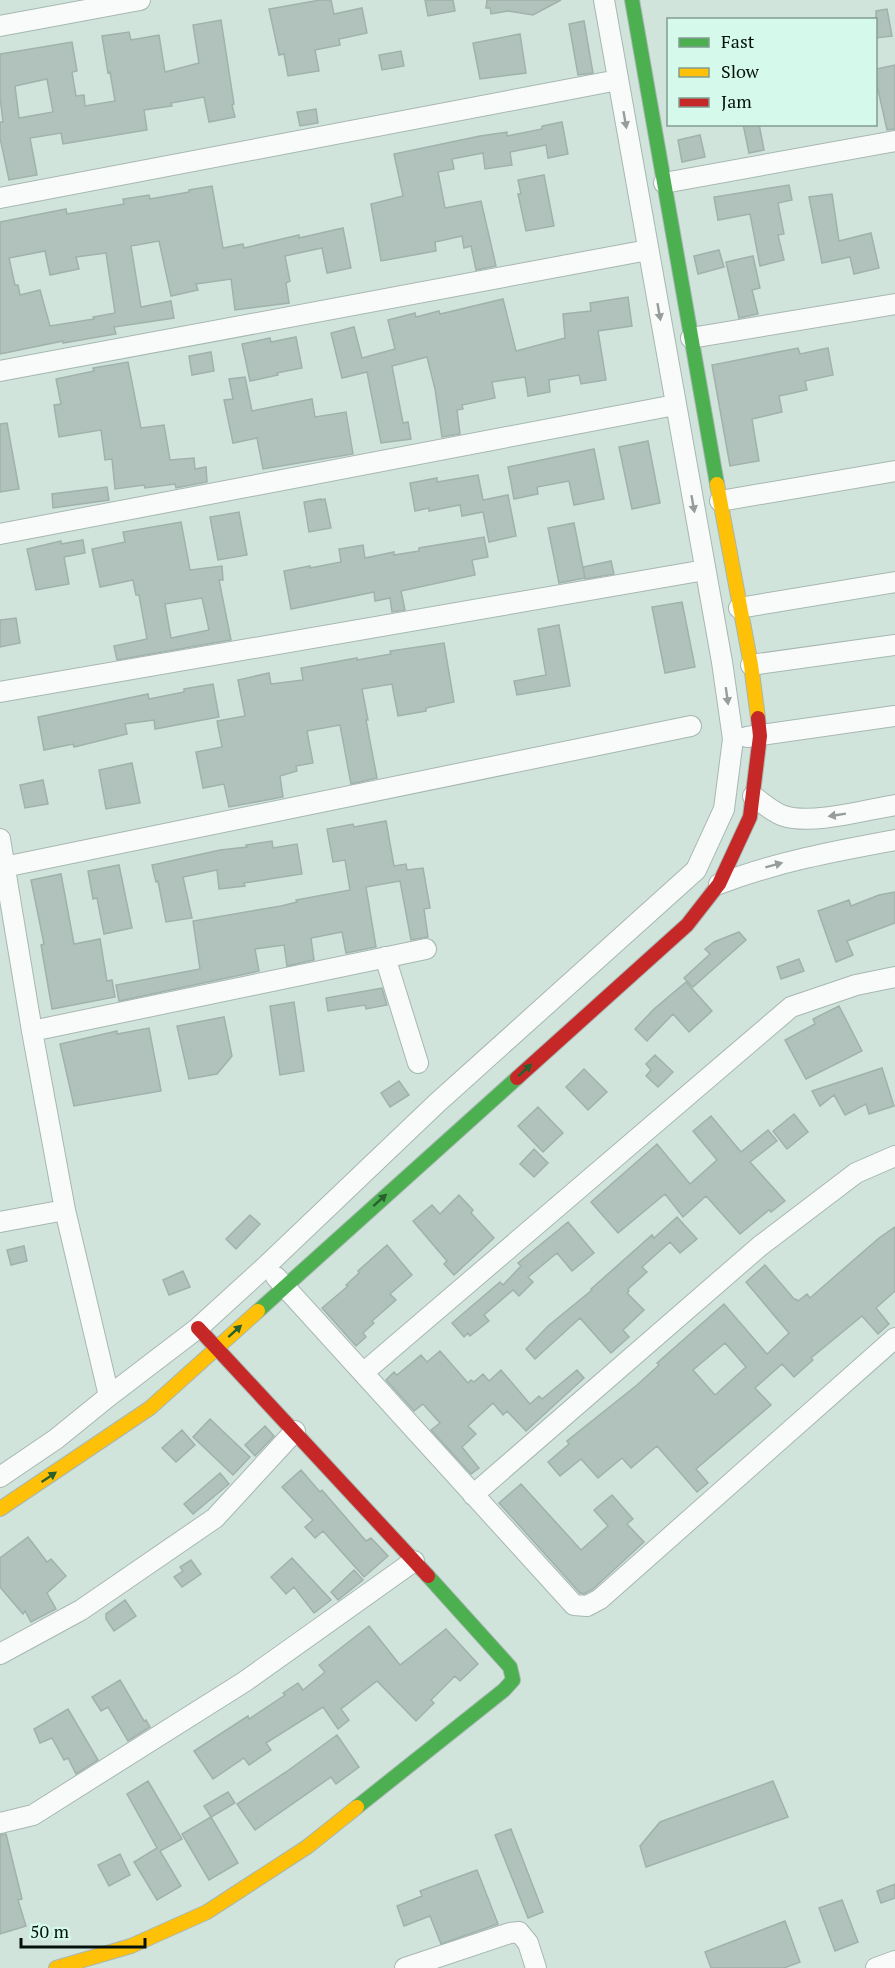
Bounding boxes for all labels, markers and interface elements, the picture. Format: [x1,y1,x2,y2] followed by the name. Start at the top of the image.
[667,18,877,126] legend
[721,29,755,53] text: Fast
[721,59,760,83] text: Slow
[721,89,752,113] text: Jam
[620,110,629,129] one-way arrow
[655,302,664,321] one-way arrow
[689,494,698,513] one-way arrow
[722,686,731,705] one-way arrow
[828,811,847,820] one-way arrow
[765,860,783,870] one-way arrow
[517,1064,532,1077] one-way arrow
[373,1194,387,1208] one-way arrow
[227,1325,242,1338] one-way arrow
[41,1472,57,1483] one-way arrow
[21,1911,146,1949] scale bar
[30,1919,70,1943] text: 50 m

